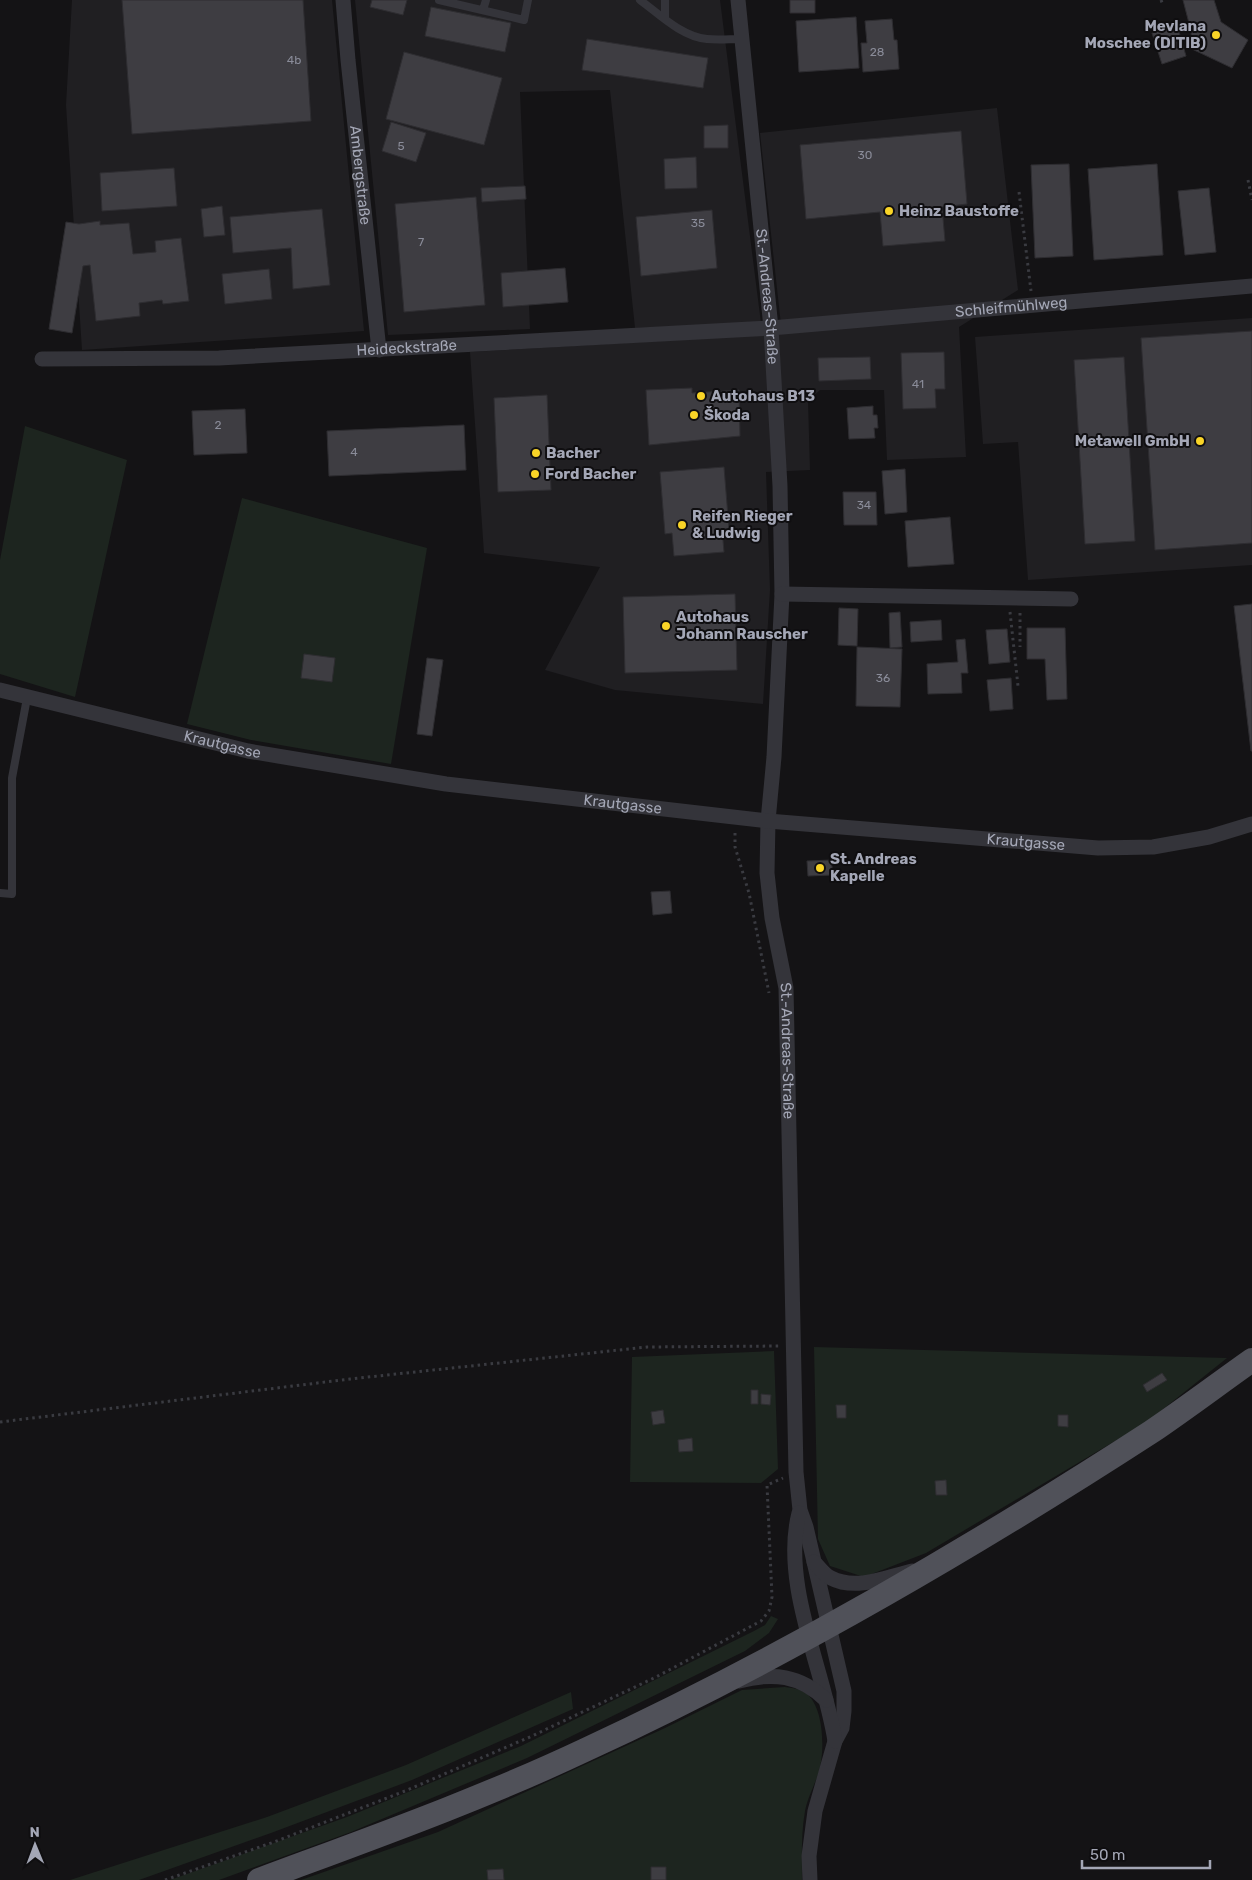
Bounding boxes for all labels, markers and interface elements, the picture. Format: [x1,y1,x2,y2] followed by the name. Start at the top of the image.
[1084,17,1206,52] place label: Mevlana Moschee (DITIB)
[1210,29,1222,41] marker: Mevlana Moschee (DITIB)
[870,45,884,59] house number: 28
[287,53,301,67] house number: 4b
[346,125,375,226] street label: Ambergstraße
[397,139,405,153] house number: 5
[858,148,872,162] house number: 30
[899,202,1019,220] place label: Heinz Baustoffe
[883,205,895,217] marker: Heinz Baustoffe
[691,216,705,230] house number: 35
[752,228,782,365] street label: St.-Andreas-Straße
[418,235,424,249] house number: 7
[954,293,1068,321] street label: Schleifmühlweg
[356,336,457,360] street label: Heideckstraße
[912,377,924,391] house number: 41
[711,387,815,405] place label: Autohaus B13
[695,390,707,402] marker: Autohaus B13
[704,406,750,424] place label: Škoda
[688,409,700,421] marker: Škoda
[214,418,222,432] house number: 2
[1075,432,1190,450] place label: Metawell GmbH
[1194,435,1206,447] marker: Metawell GmbH
[546,444,600,462] place label: Bacher
[350,445,358,459] house number: 4
[530,447,542,459] marker: Bacher
[545,465,637,483] place label: Ford Bacher
[529,468,541,480] marker: Ford Bacher
[857,498,872,512] house number: 34
[692,507,793,542] place label: Reifen Rieger & Ludwig
[676,519,688,531] marker: Reifen Rieger & Ludwig
[676,608,808,643] place label: Autohaus Johann Rauscher
[660,620,672,632] marker: Autohaus Johann Rauscher
[876,671,890,685] house number: 36
[182,727,262,762] street label: Krautgasse
[583,791,663,818] street label: Krautgasse
[986,830,1066,854] street label: Krautgasse
[830,850,917,885] place label: St. Andreas Kapelle
[814,862,826,874] marker: St. Andreas Kapelle
[776,981,798,1119] street label: St.-Andreas-Straße
[10,1820,60,1870] north arrow
[30,1824,40,1841] text: N
[1082,1838,1210,1870] scale bar
[1090,1846,1125,1864] text: 50 m

